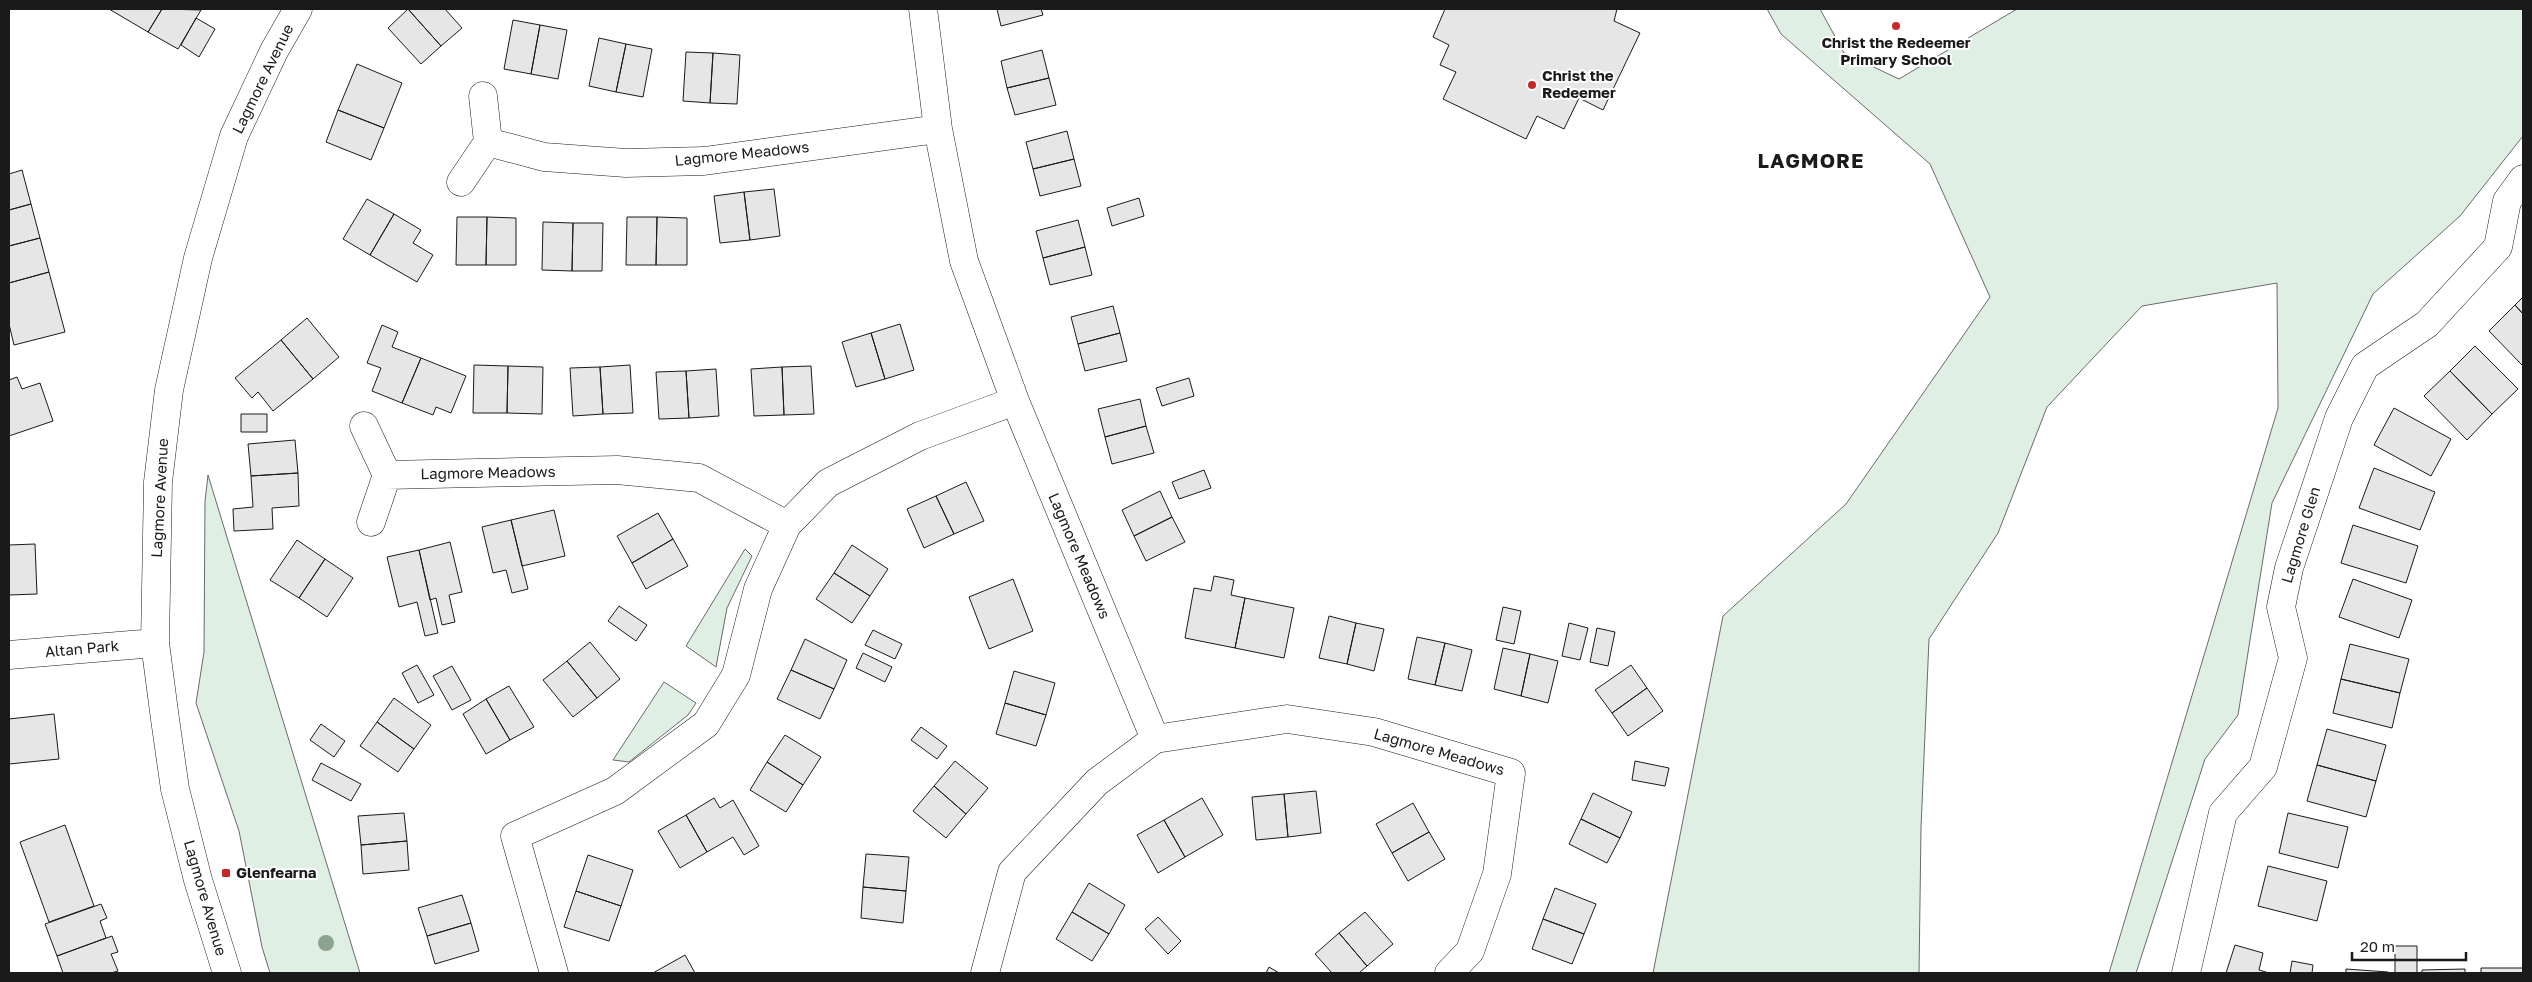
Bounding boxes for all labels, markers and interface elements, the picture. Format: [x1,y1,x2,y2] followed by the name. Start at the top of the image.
[1890,20,1902,32] marker: Christ the Redeemer Primary School
[228,21,297,136] street label: Lagmore Avenue
[1821,33,1971,68] place label: Christ the Redeemer Primary School
[1542,66,1616,101] place label: Christ the Redeemer
[1526,79,1538,91] marker: Christ the Redeemer
[674,137,810,169] street label: Lagmore Meadows
[1758,148,1864,172] district label: LAGMORE
[147,437,171,558] street label: Lagmore Avenue
[420,462,556,482] street label: Lagmore Meadows
[2277,484,2323,585] street label: Lagmore Glen
[1045,490,1115,621] street label: Lagmore Meadows
[44,636,120,660] street label: Altan Park
[1372,724,1507,778] street label: Lagmore Meadows
[181,838,231,958] street label: Lagmore Avenue
[236,863,317,881] place label: Glenfearna
[220,867,232,879] marker: Glenfearna
[2352,930,2466,962] scale bar
[2360,937,2395,955] text: 20 m

